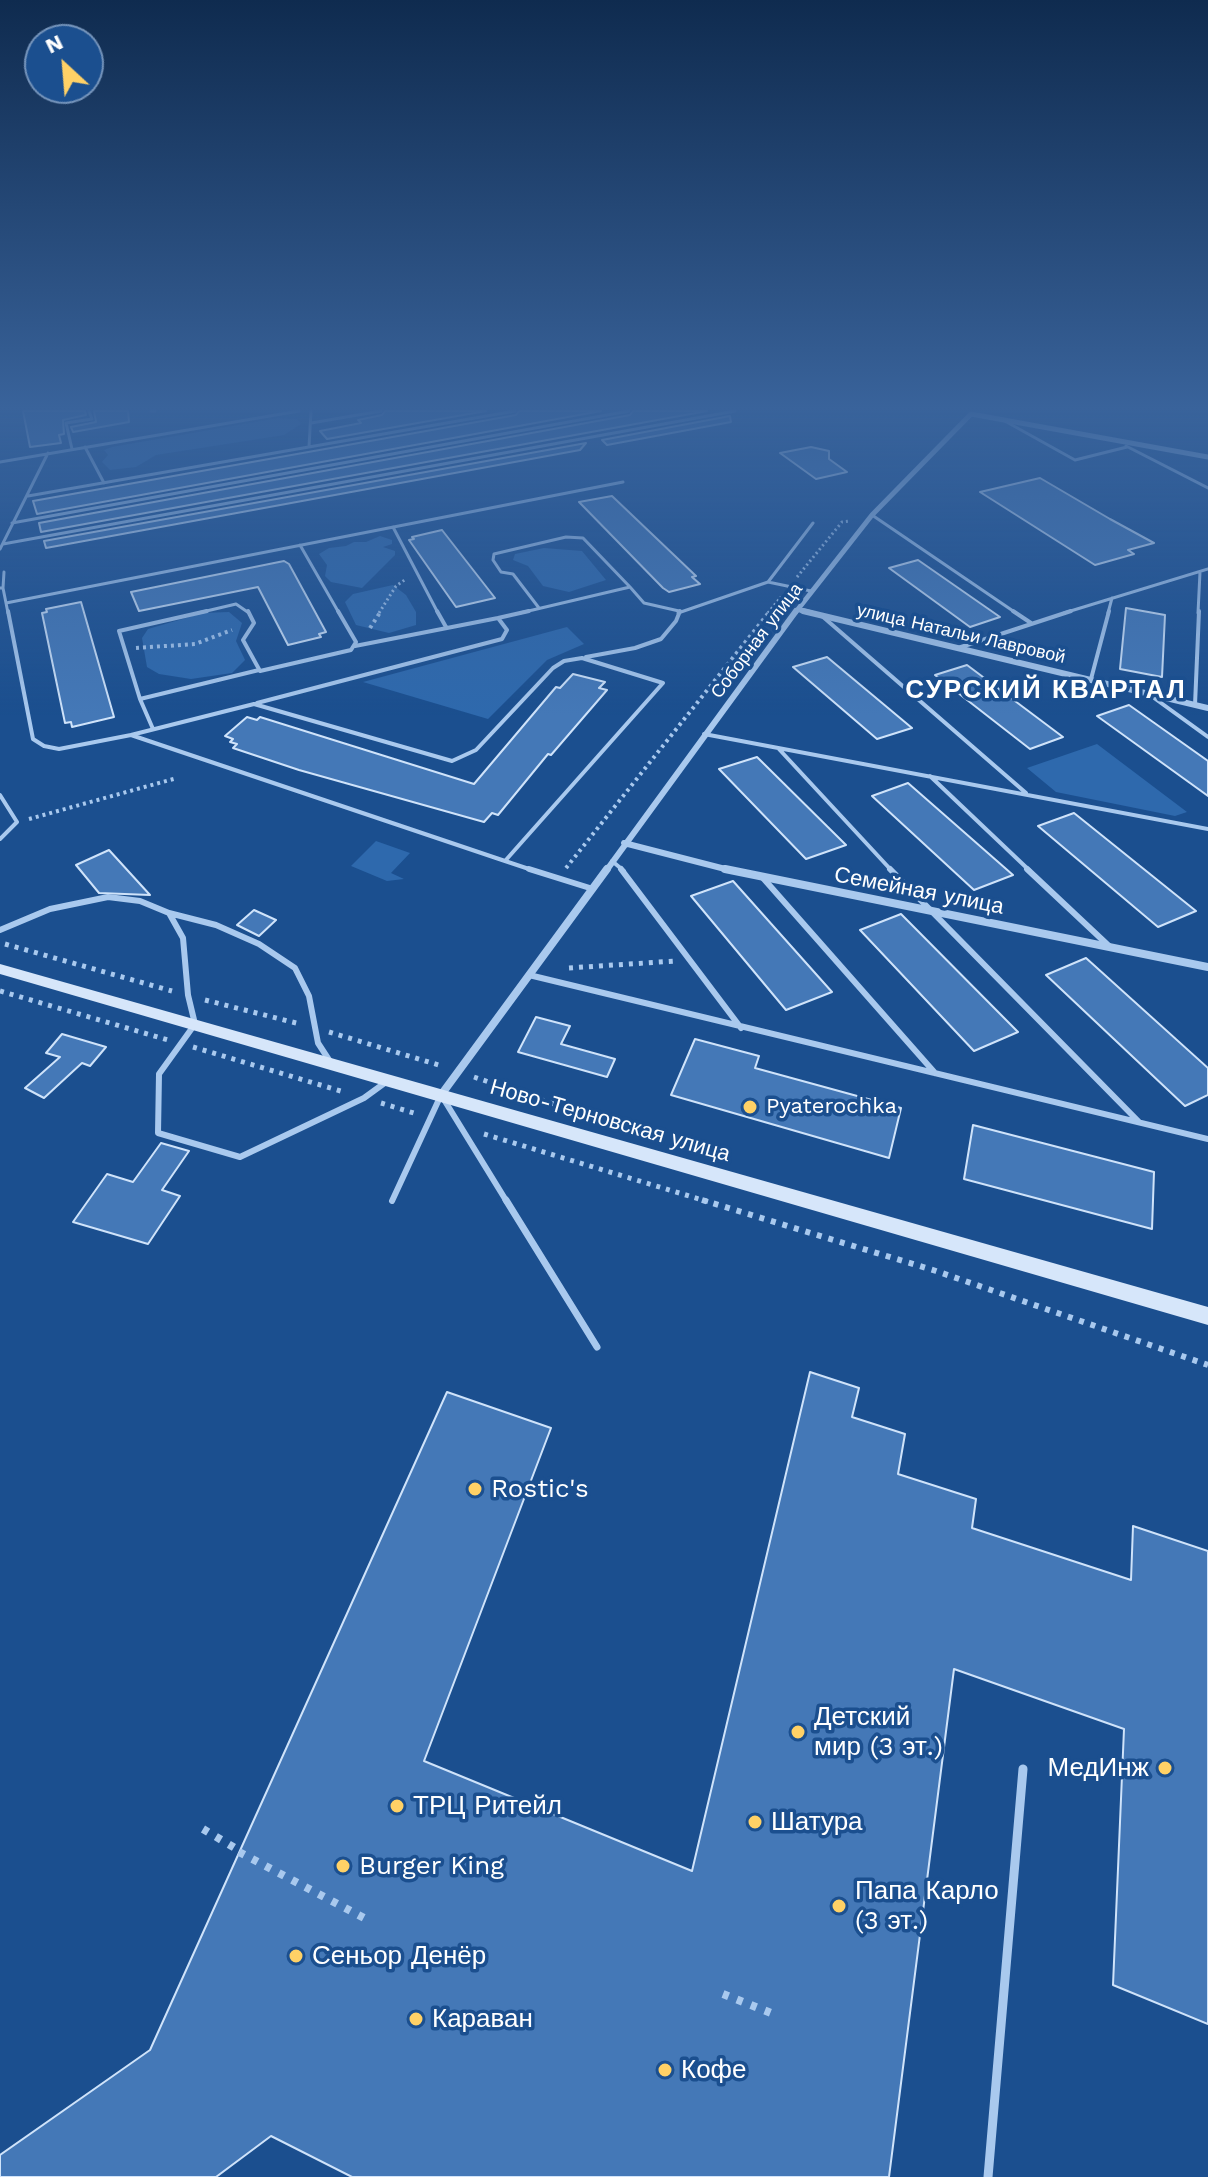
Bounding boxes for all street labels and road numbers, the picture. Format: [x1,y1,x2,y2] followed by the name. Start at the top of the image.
[707,579,807,703] street label: Соборная улица
[855,599,1067,669] street label: улица Натальи Лавровой
[832,862,1006,920] street label: Семейная улица
[487,1074,733,1168] street label: Ново-Терновская улица

